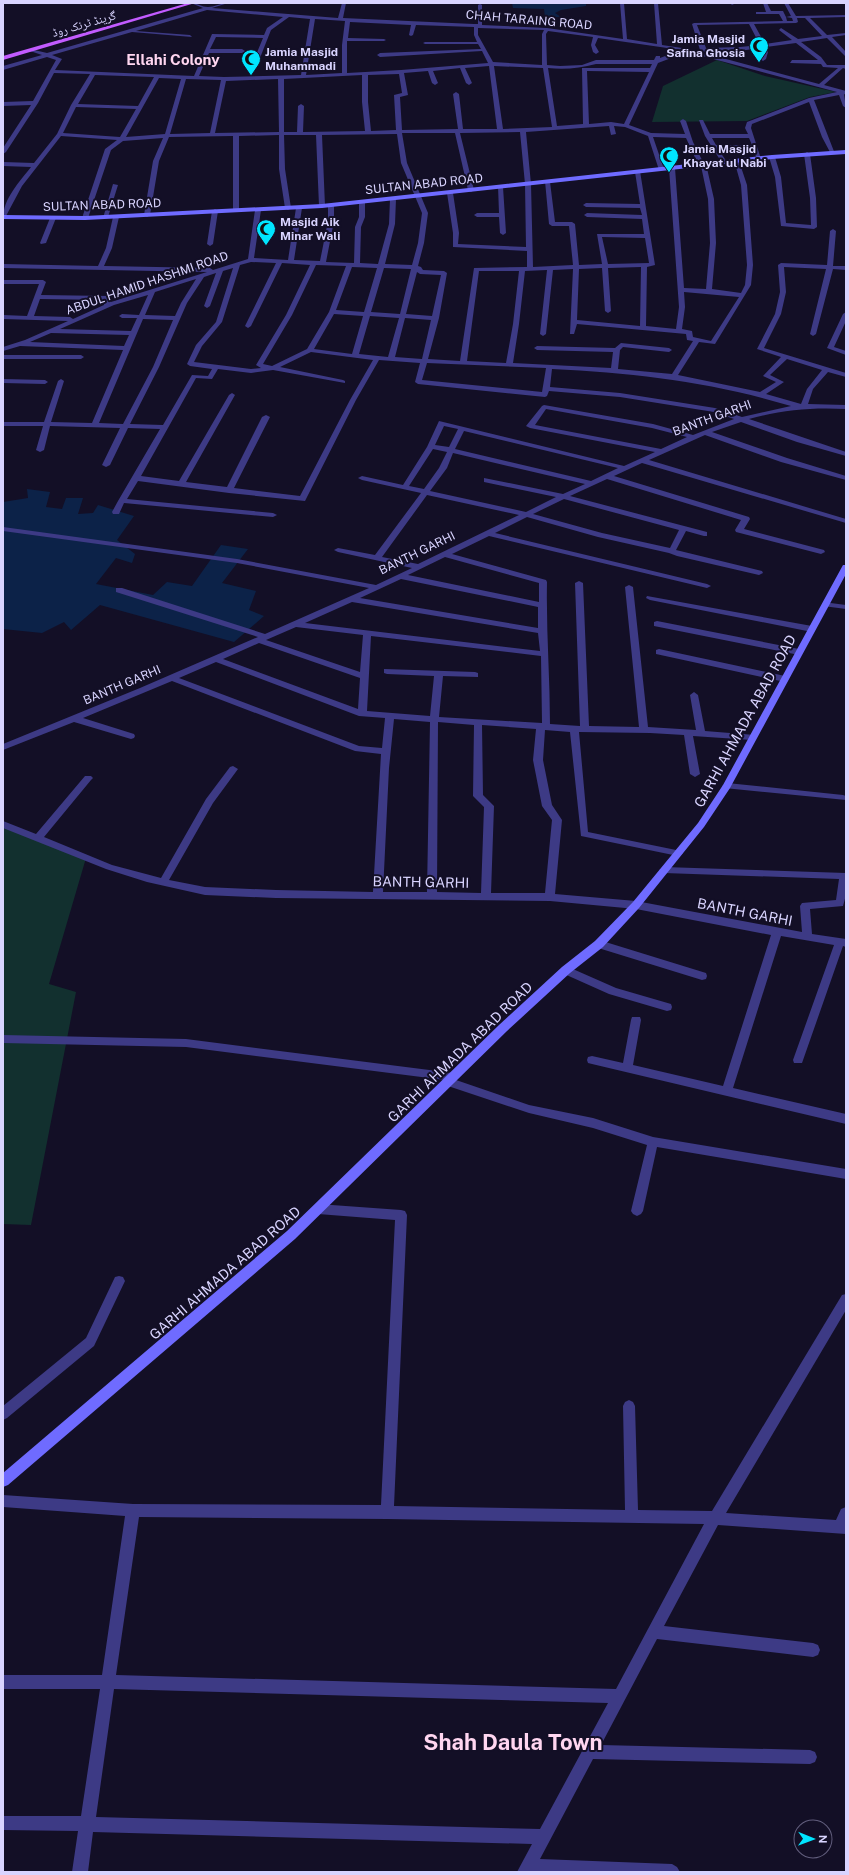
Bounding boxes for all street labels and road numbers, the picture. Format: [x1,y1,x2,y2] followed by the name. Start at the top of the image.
[50,8,118,40] street label: گرینڈ ٹرنک روڈ
[465,8,593,32] street label: CHAH TARAING ROAD
[364,171,484,197] street label: SULTAN ABAD ROAD
[43,196,161,214] street label: SULTAN ABAD ROAD
[64,249,230,317] street label: ABDUL HAMID HASHMI ROAD
[671,397,753,439] street label: BANTH GARHI
[377,529,457,577] street label: BANTH GARHI
[691,632,799,810] street label: GARHI AHMADA ABAD ROAD
[81,662,163,708] street label: BANTH GARHI
[373,873,469,891] street label: BANTH GARHI
[696,895,794,929] street label: BANTH GARHI
[384,979,536,1125] street label: GARHI AHMADA ABAD ROAD
[146,1203,304,1343] street label: GARHI AHMADA ABAD ROAD

